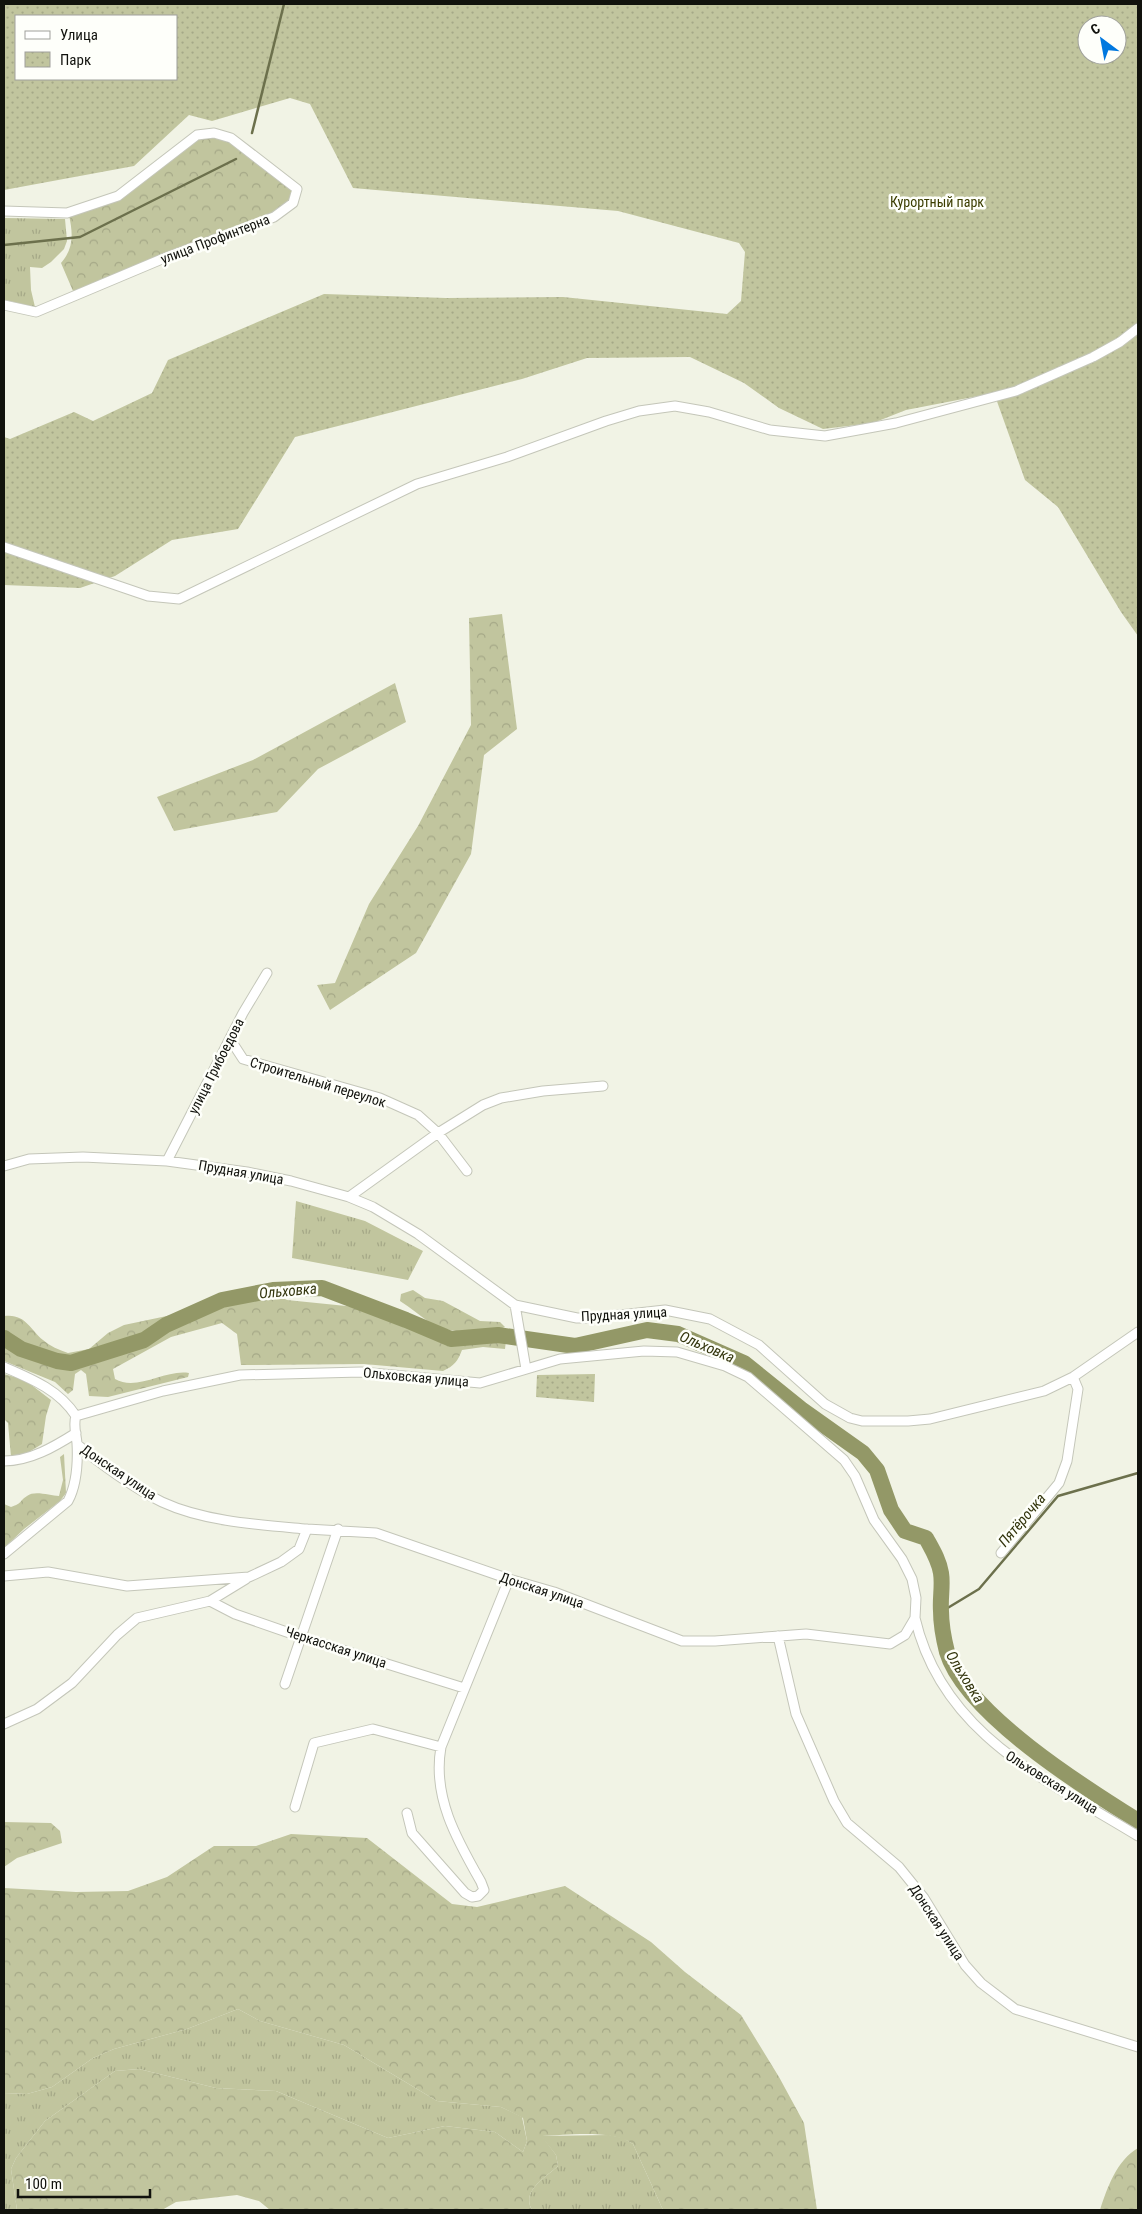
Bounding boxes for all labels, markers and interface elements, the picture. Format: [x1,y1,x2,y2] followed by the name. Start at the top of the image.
[15,15,178,80] legend
[1077,15,1127,65] north arrow
[1087,20,1103,38] text: С
[60,26,98,44] text: Улица
[60,51,91,69] text: Парк
[890,194,984,210] park label: Курортный парк
[158,211,272,267] street label: улица Профинтерна
[185,1015,247,1117] street label: улица Грибоедова
[248,1054,388,1110] street label: Строительный переулок
[197,1157,285,1187] street label: Прудная улица
[258,1280,318,1302] water label: Ольховка
[581,1304,667,1324] street label: Прудная улица
[677,1327,737,1367] water label: Ольховка
[362,1364,470,1390] street label: Ольховская улица
[78,1441,160,1503] street label: Донская улица
[995,1490,1049,1550] water label: Пятёрочка
[498,1569,586,1611] street label: Донская улица
[283,1623,389,1671] street label: Черкасская улица
[942,1648,988,1706] water label: Ольховка
[1003,1747,1101,1817] street label: Ольховская улица
[907,1881,967,1963] street label: Донская улица
[18,2166,150,2198] scale bar
[25,2175,62,2193] text: 100 m

